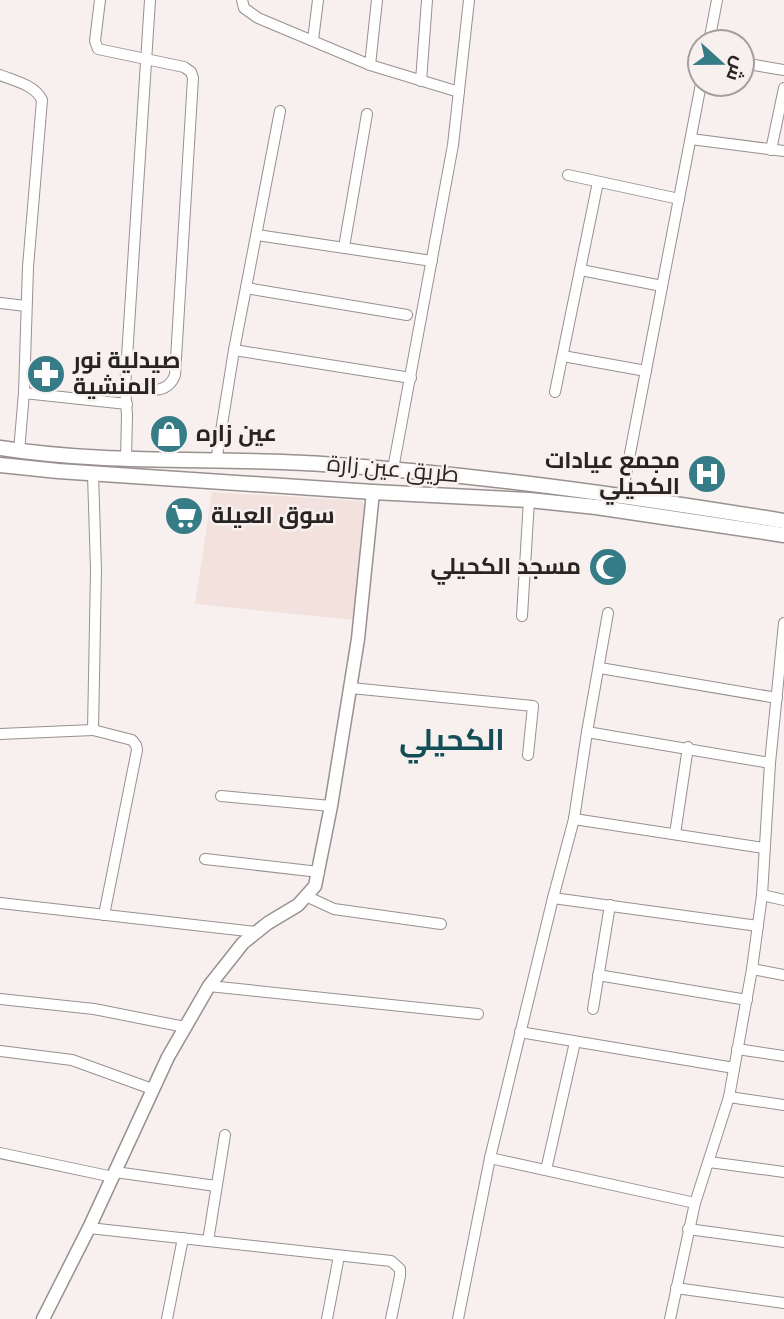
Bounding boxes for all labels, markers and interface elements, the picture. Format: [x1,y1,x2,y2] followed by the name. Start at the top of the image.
[686,28,756,98] north arrow
[718,52,753,85] text: ش
[72,344,180,405] place label: صيدلية نور المنشية
[25,353,67,395] pharmacy icon: صيدلية نور المنشية
[148,413,190,455] shop icon: عين زاره
[196,417,277,452] place label: عين زاره
[545,444,680,505] place label: مجمع عيادات الكحيلي
[326,447,460,493] street label: طريق عين زارة
[686,453,728,495] hospital icon: مجمع عيادات الكحيلي
[163,495,205,537] supermarket icon: سوق العيلة
[211,499,335,534] place label: سوق العيلة
[587,546,629,588] mosque icon: مسجد الكحيلي
[430,550,581,585] place label: مسجد الكحيلي
[399,718,505,764] district label: الكحيلي

